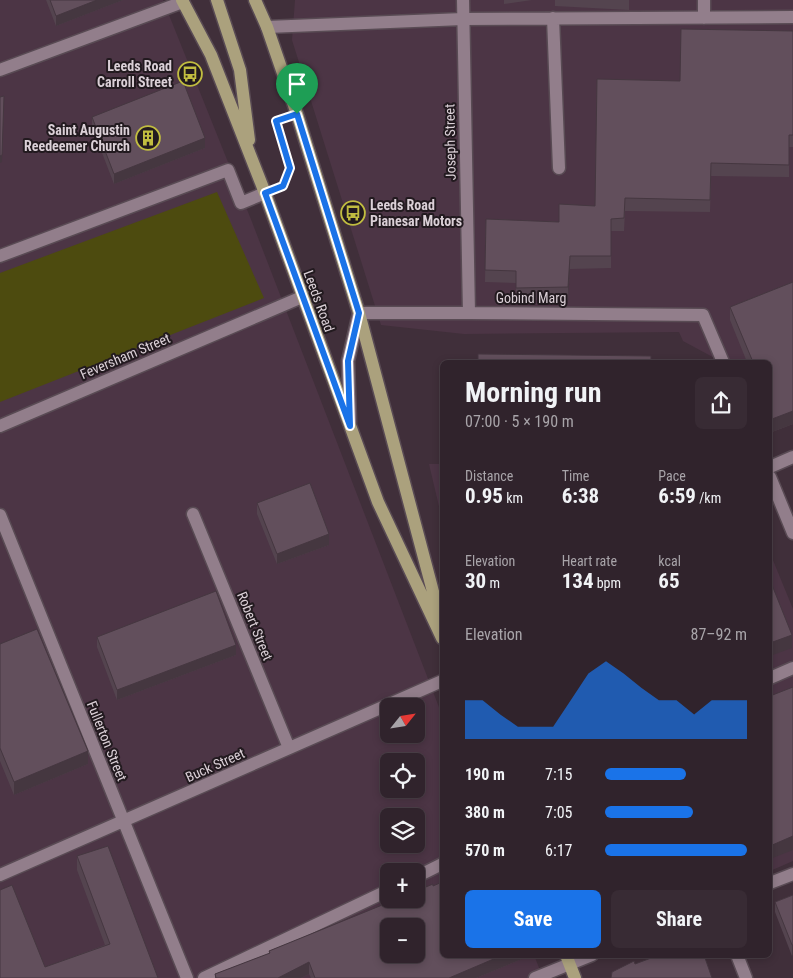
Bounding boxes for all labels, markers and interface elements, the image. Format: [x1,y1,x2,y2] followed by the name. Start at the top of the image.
[97,58,172,90] place label: Leeds Road Carroll Street
[177,61,203,87] bus stop icon: Leeds Road Carroll Street
[276,63,318,114] pin
[283,70,311,98] icon: arrive
[441,104,459,180] street label: Joseph Street
[24,122,130,154] place label: Saint Augustin Reedeemer Church
[135,125,161,151] building icon: Saint Augustin Reedeemer Church
[370,197,462,229] place label: Leeds Road Pianesar Motors
[340,200,366,226] bus stop icon: Leeds Road Pianesar Motors
[300,268,338,334] street label: Leeds Road
[496,290,566,306] street label: Gobind Marg
[78,330,172,382] street label: Feversham Street
[465,376,601,409] text: Morning run
[695,377,747,429] button: share
[465,412,574,431] text: 07:00 · 5 × 190 m
[465,468,513,484] text: Distance
[562,468,589,484] text: Time
[658,468,686,484] text: Pace
[465,484,503,508] text: 0.95
[562,484,599,508] text: 6:38
[658,484,696,508] text: 6:59
[503,490,523,506] text: km
[696,490,721,506] text: /km
[465,553,515,569] text: Elevation
[562,553,617,569] text: Heart rate
[658,553,681,569] text: kcal
[465,569,486,593] text: 30
[562,569,594,593] text: 134
[658,569,680,593] text: 65
[486,575,500,591] text: m
[594,575,621,591] text: bpm
[234,589,276,663] street label: Robert Street
[465,625,523,644] text: Elevation
[691,625,747,644] text: 87–92 m
[380,698,425,742] north arrow
[380,698,425,963] map controls
[84,699,130,783] street label: Fullerton Street
[183,745,247,785] street label: Buck Street
[380,753,425,798] button: locate
[465,765,505,784] text: 190 m
[545,765,572,784] text: 7:15
[465,803,505,822] text: 380 m
[545,803,572,822] text: 7:05
[380,808,425,853] button: layers
[465,841,505,860] text: 570 m
[545,841,572,860] text: 6:17
[380,863,425,908] button: +
[465,890,601,948] button: Save
[611,890,747,948] button: Share
[380,918,425,963] button: −

